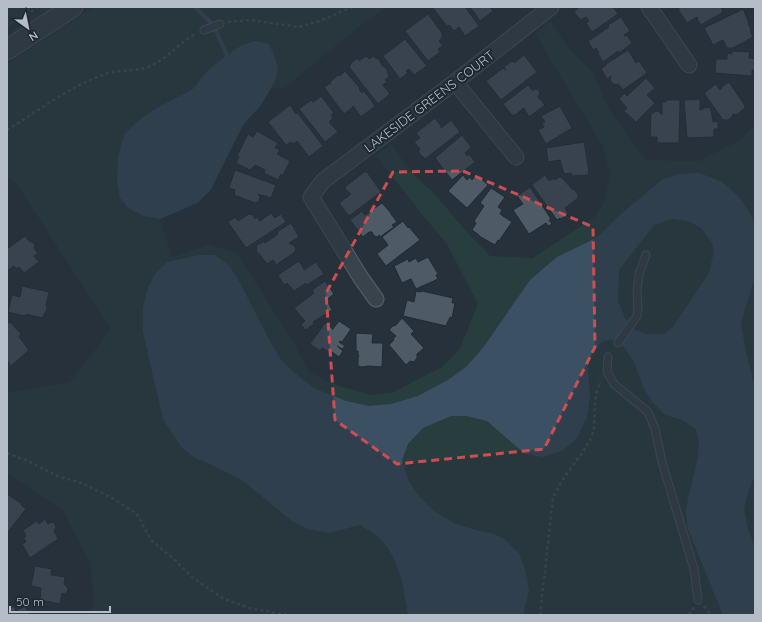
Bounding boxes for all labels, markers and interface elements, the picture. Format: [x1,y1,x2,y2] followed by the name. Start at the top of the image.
[8,8,48,48] north arrow
[26,28,41,44] text: N
[361,47,498,155] street label: LAKESIDE GREENS COURT
[10,588,110,614] scale bar
[16,594,44,609] text: 50 m

